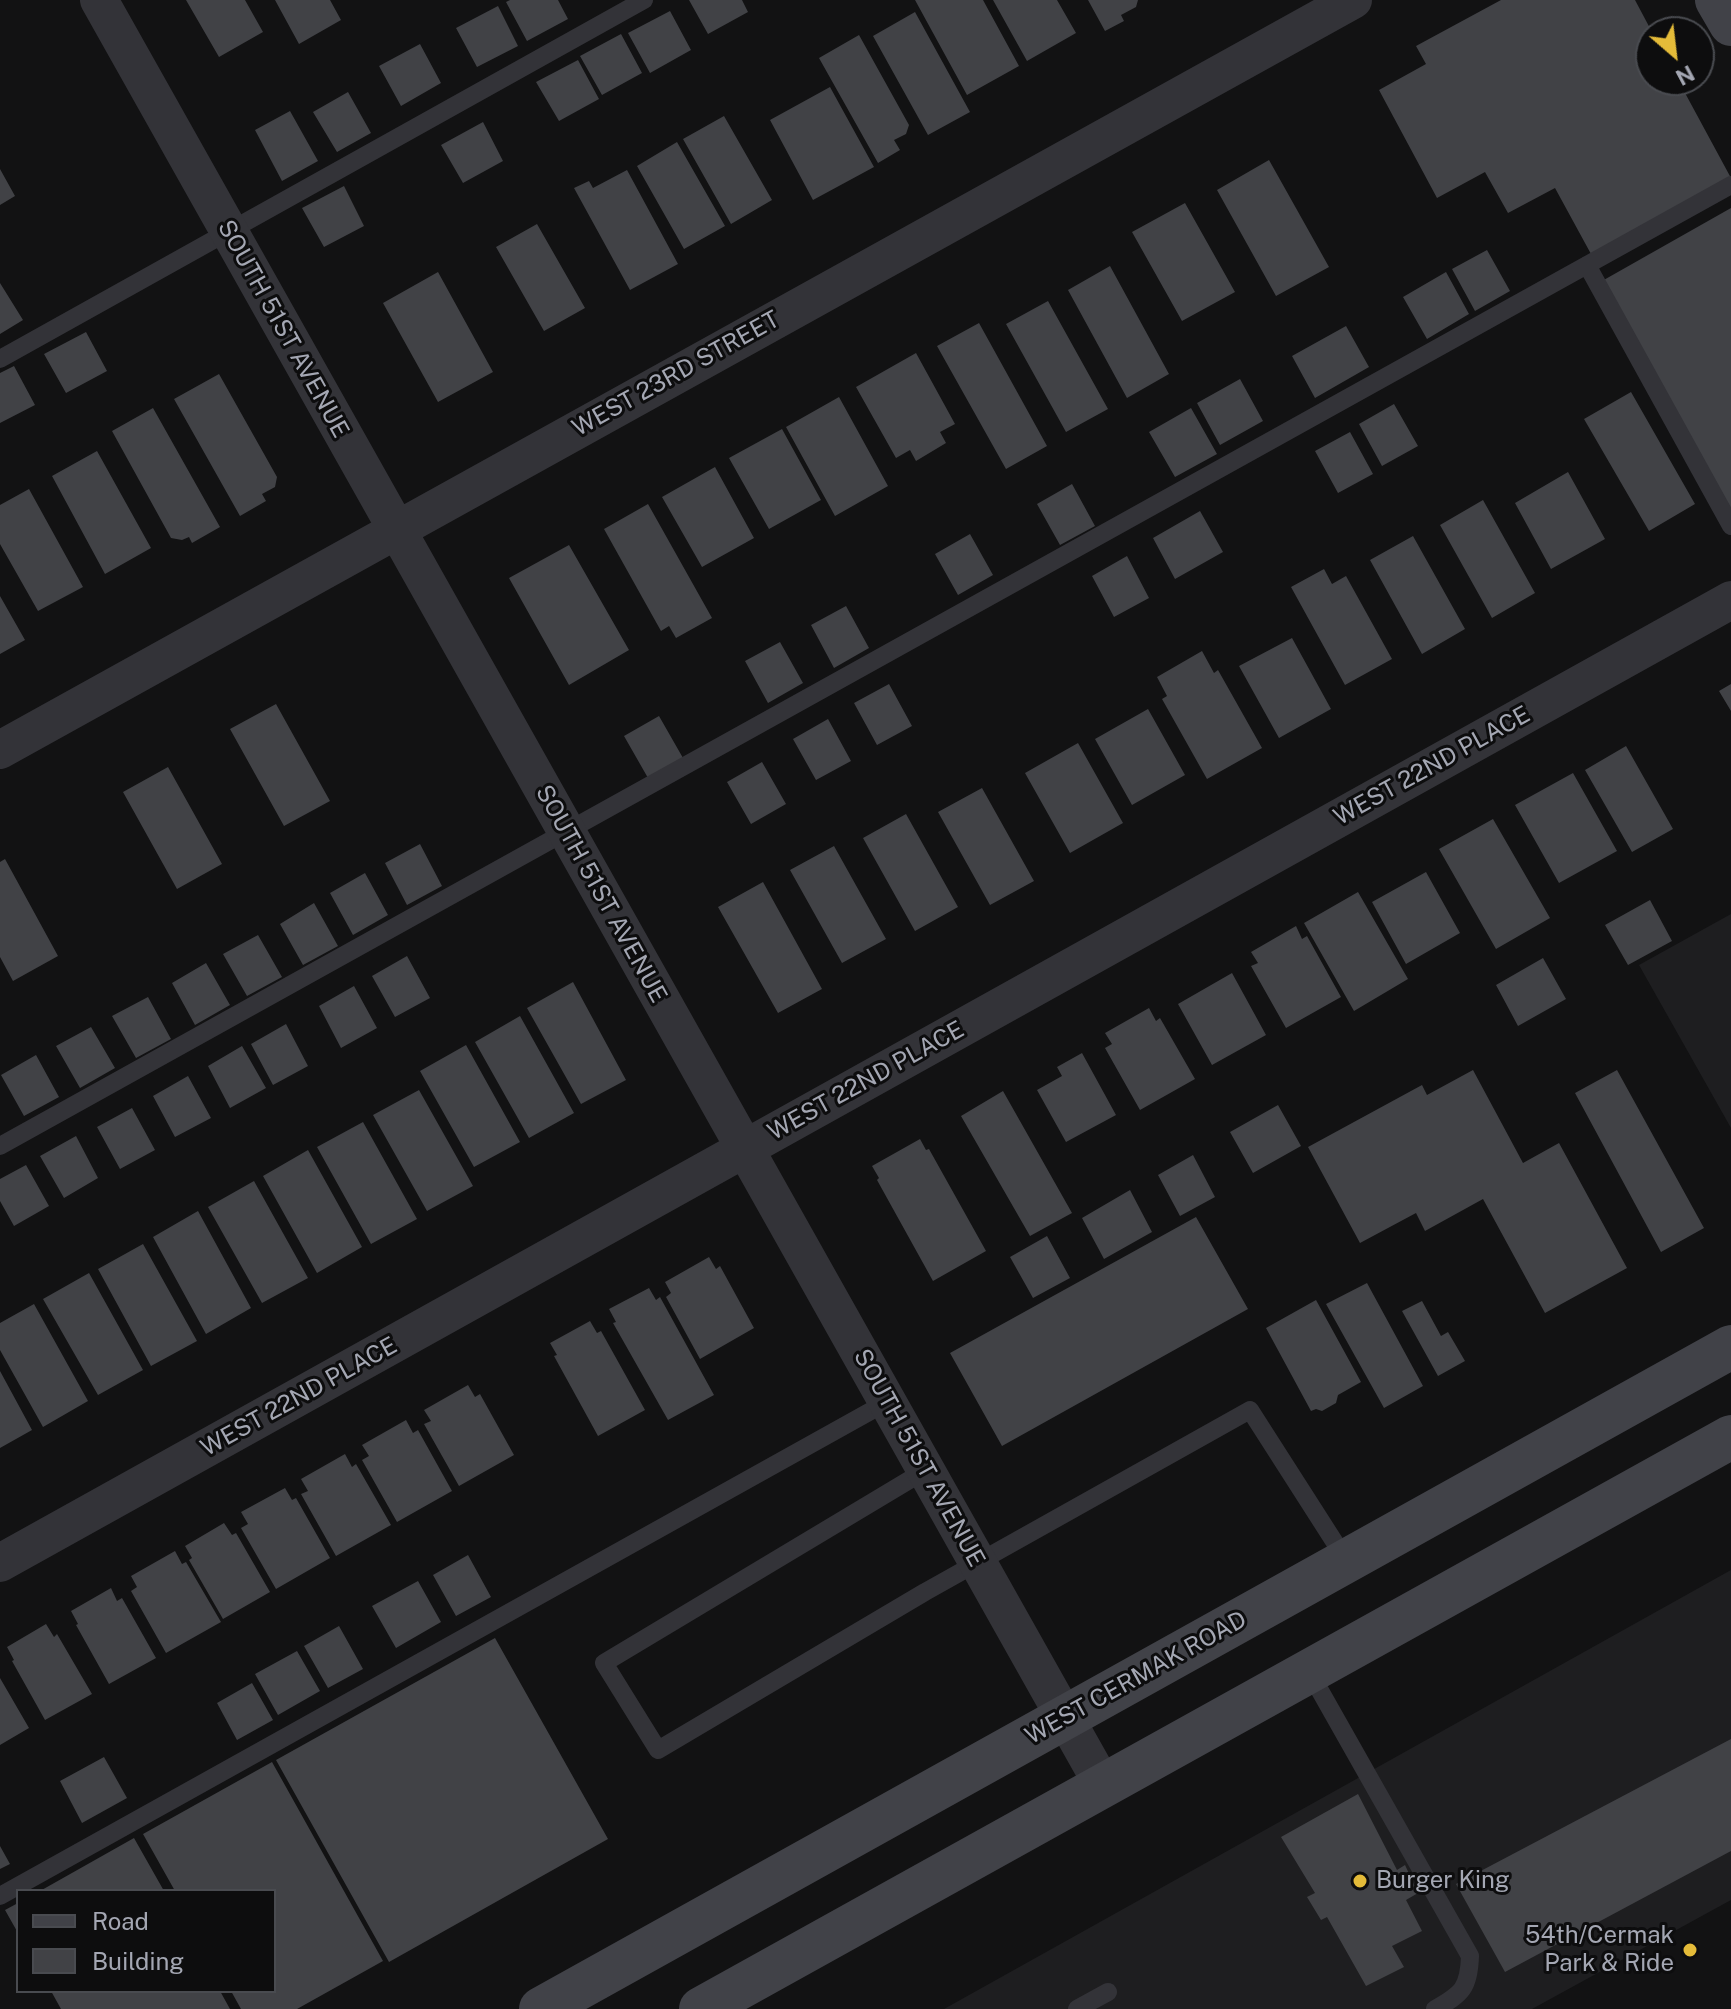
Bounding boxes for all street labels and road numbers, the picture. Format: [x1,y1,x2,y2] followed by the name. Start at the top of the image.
[211,215,355,443] street label: SOUTH 51ST AVENUE
[567,305,785,443] street label: WEST 23RD STREET
[1329,700,1535,832] street label: WEST 22ND PLACE
[529,780,673,1008] street label: SOUTH 51ST AVENUE
[763,1015,969,1147] street label: WEST 22ND PLACE
[196,1331,402,1463] street label: WEST 22ND PLACE
[847,1344,991,1572] street label: SOUTH 51ST AVENUE
[1020,1605,1252,1751] street label: WEST CERMAK ROAD

